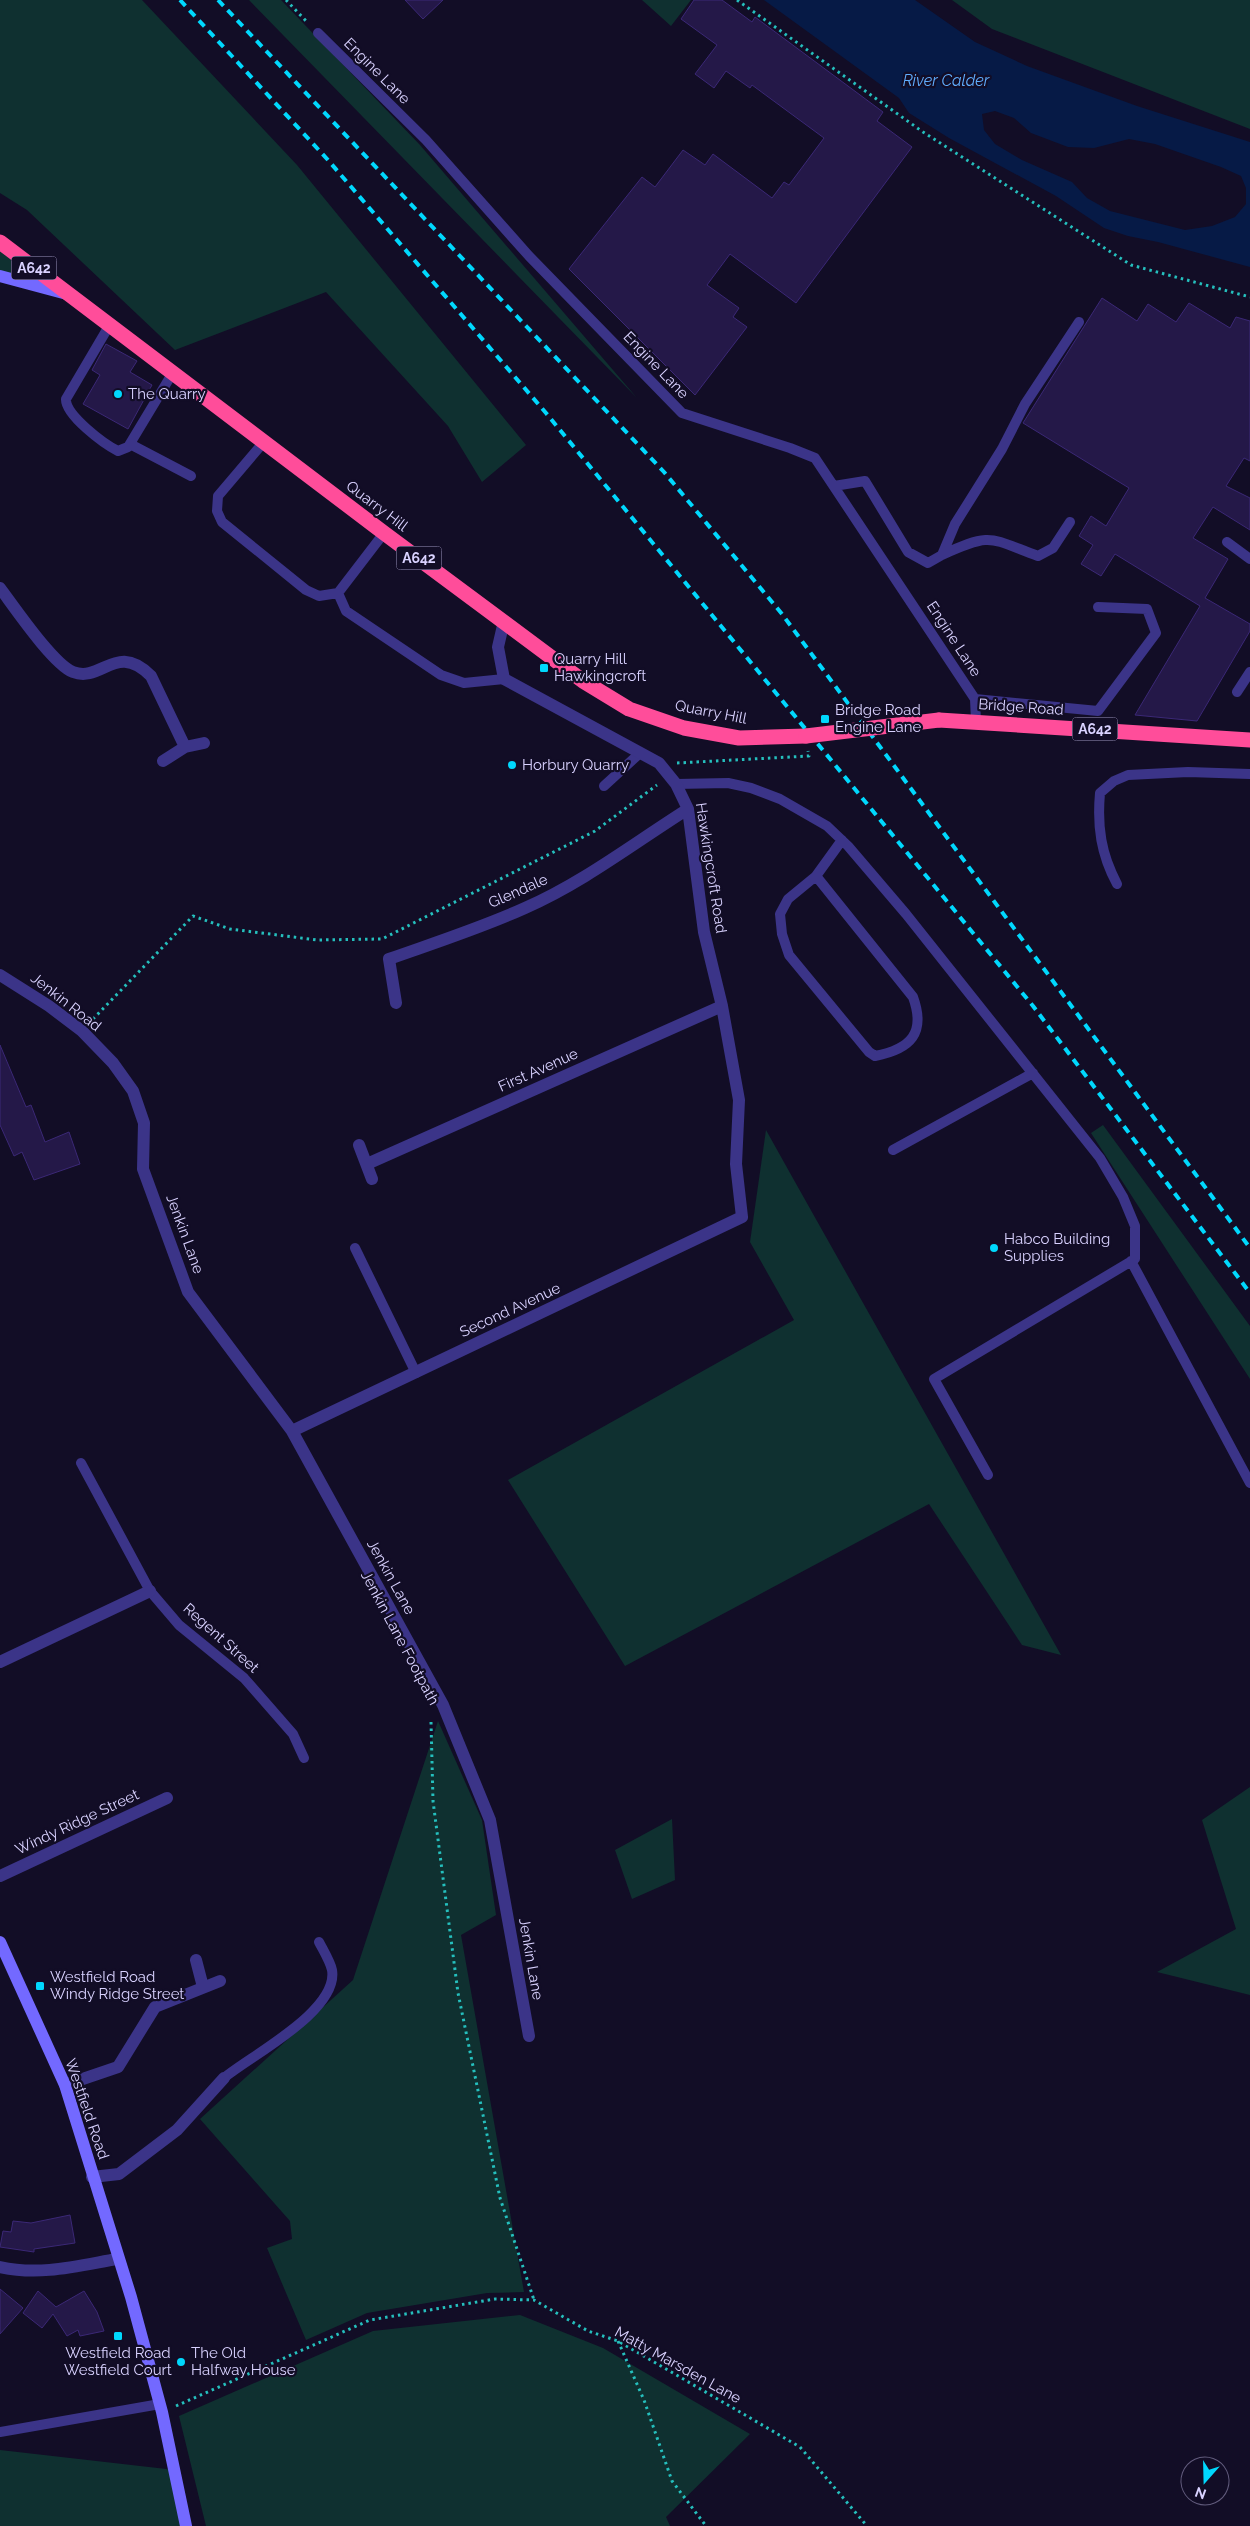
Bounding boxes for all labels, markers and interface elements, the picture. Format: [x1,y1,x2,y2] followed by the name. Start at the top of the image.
[340,34,414,108] street label: Engine Lane
[903,71,990,90] water label: River Calder
[12,256,56,280] road number: A642
[620,328,693,402] street label: Engine Lane
[128,385,206,403] place label: The Quarry
[112,388,124,400] marker: The Quarry
[342,477,412,536] street label: Quarry Hill
[396,546,442,570] road number: A642
[923,598,985,680] street label: Engine Lane
[554,650,646,685] place label: Quarry Hill Hawkingcroft
[538,662,550,674] marker: Quarry Hill Hawkingcroft
[978,695,1064,719] street label: Bridge Road
[673,696,749,728] street label: Quarry Hill
[835,701,921,736] place label: Bridge Road Engine Lane
[819,713,831,725] marker: Bridge Road Engine Lane
[1072,718,1118,741] road number: A642
[522,756,629,774] place label: Horbury Quarry
[506,759,518,771] marker: Horbury Quarry
[692,801,730,935] street label: Hawkingcroft Road
[486,870,551,912] street label: Glendale
[27,969,105,1035] street label: Jenkin Road
[495,1044,581,1096] street label: First Avenue
[162,1192,208,1276] street label: Jenkin Lane
[1004,1230,1110,1265] place label: Habco Building Supplies
[988,1242,1000,1254] marker: Habco Building Supplies
[457,1279,563,1341] street label: Second Avenue
[363,1536,419,1618] street label: Jenkin Lane
[357,1568,443,1708] street label: Jenkin Lane Footpath
[179,1599,263,1677] street label: Regent Street
[12,1785,142,1859] street label: Windy Ridge Street
[515,1917,547,2002] street label: Jenkin Lane
[50,1968,184,2003] place label: Westfield Road Windy Ridge Street
[34,1980,46,1992] marker: Westfield Road Windy Ridge Street
[61,2056,113,2162] street label: Westfield Road
[612,2323,745,2407] street label: Matty Marsden Lane
[112,2330,124,2342] marker: Westfield Road Westfield Court
[64,2344,172,2379] place label: Westfield Road Westfield Court
[191,2344,296,2379] place label: The Old Halfway House
[175,2356,187,2368] marker: The Old Halfway House
[1180,2456,1230,2506] north arrow
[1193,2484,1208,2503] text: N

